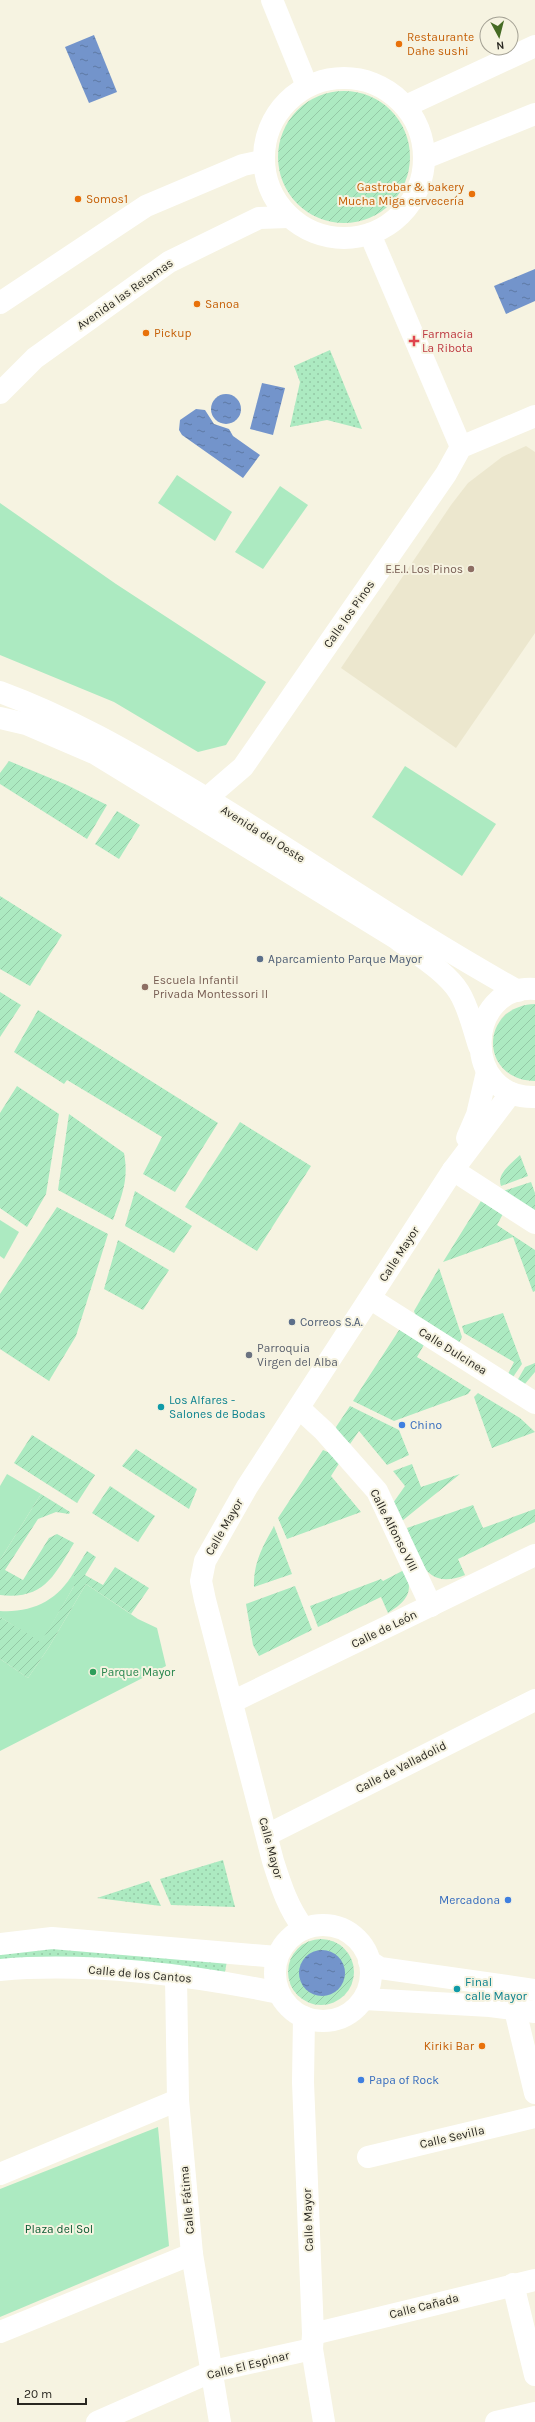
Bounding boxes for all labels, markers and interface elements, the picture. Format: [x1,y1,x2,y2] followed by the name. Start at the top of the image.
[479,16,519,56] north arrow
[407,30,474,58] place label: Restaurante Dahe sushi
[495,38,505,52] text: N
[394,39,404,49] marker: Restaurante Dahe sushi
[338,180,464,208] place label: Gastrobar & bakery Mucha Miga cervecería
[467,189,477,199] marker: Gastrobar & bakery Mucha Miga cervecería
[86,192,128,206] place label: Somos1
[73,194,83,204] marker: Somos1
[74,256,176,332] street label: Avenida las Retamas
[205,297,239,311] place label: Sanoa
[192,299,202,309] marker: Sanoa
[154,326,191,340] place label: Pickup
[422,327,473,355] place label: Farmacia La Ribota
[141,328,151,338] marker: Pickup
[409,336,419,346] marker: Farmacia La Ribota
[385,562,463,576] place label: E.E.I. Los Pinos
[466,564,476,574] marker: E.E.I. Los Pinos
[321,578,377,650] street label: Calle los Pinos
[218,802,308,866] street label: Avenida del Oeste
[268,952,423,966] place label: Aparcamiento Parque Mayor
[255,954,265,964] marker: Aparcamiento Parque Mayor
[153,973,268,1001] place label: Escuela Infantil Privada Montessori II
[140,982,150,992] marker: Escuela Infantil Privada Montessori II
[376,1223,422,1284] street label: Calle Mayor
[300,1315,363,1329] place label: Correos S.A.
[287,1317,297,1327] marker: Correos S.A.
[416,1324,490,1378] street label: Calle Dulcinea
[257,1341,338,1369] place label: Parroquia Virgen del Alba
[244,1350,254,1360] marker: Parroquia Virgen del Alba
[169,1393,266,1421] place label: Los Alfares - Salones de Bodas
[156,1402,166,1412] marker: Los Alfares - Salones de Bodas
[410,1418,442,1432] place label: Chino
[397,1420,407,1430] marker: Chino
[367,1487,421,1573] street label: Calle Alfonso VIII
[202,1496,246,1558] street label: Calle Mayor
[349,1607,419,1651] street label: Calle de León
[101,1665,176,1679] place label: Parque Mayor
[88,1667,98,1677] marker: Parque Mayor
[353,1738,449,1796] street label: Calle de Valladolid
[256,1816,286,1881] street label: Calle Mayor
[439,1893,500,1907] place label: Mercadona
[503,1895,513,1905] marker: Mercadona
[88,1963,192,1985] street label: Calle de los Cantos
[465,1975,527,2003] place label: Final calle Mayor
[452,1984,462,1994] marker: Final calle Mayor
[424,2039,475,2053] place label: Kiriki Bar
[477,2041,487,2051] marker: Kiriki Bar
[369,2073,439,2087] place label: Papa of Rock
[356,2075,366,2085] marker: Papa of Rock
[418,2123,486,2151] street label: Calle Sevilla
[177,2165,197,2235] street label: Calle Fátima
[300,2188,316,2252] street label: Calle Mayor
[25,2222,93,2236] park label: Plaza del Sol
[388,2291,460,2321] street label: Calle Cañada
[205,2348,291,2382] street label: Calle El Espinar
[18,2380,86,2406] scale bar
[24,2387,52,2401] text: 20 m

